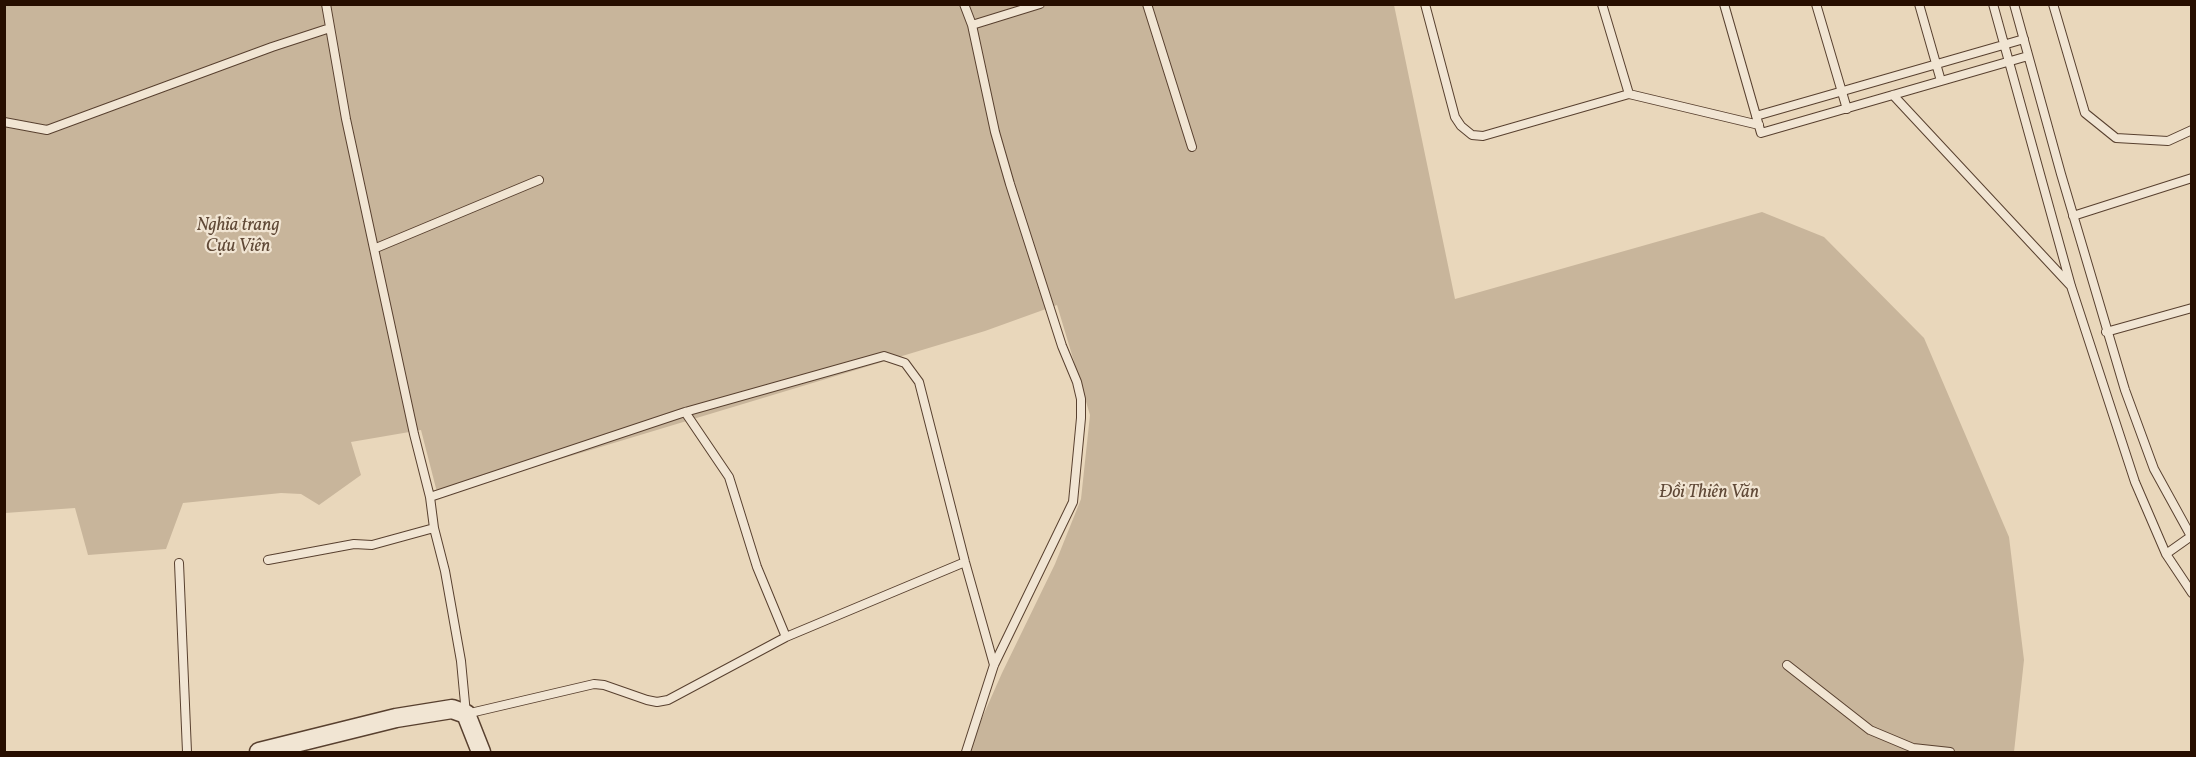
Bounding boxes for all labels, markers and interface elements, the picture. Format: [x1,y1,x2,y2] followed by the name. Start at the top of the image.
[197,216,279,258] park label: Nghĩa trang Cựu Viên
[1659,483,1759,505] park label: Đồi Thiên Văn

